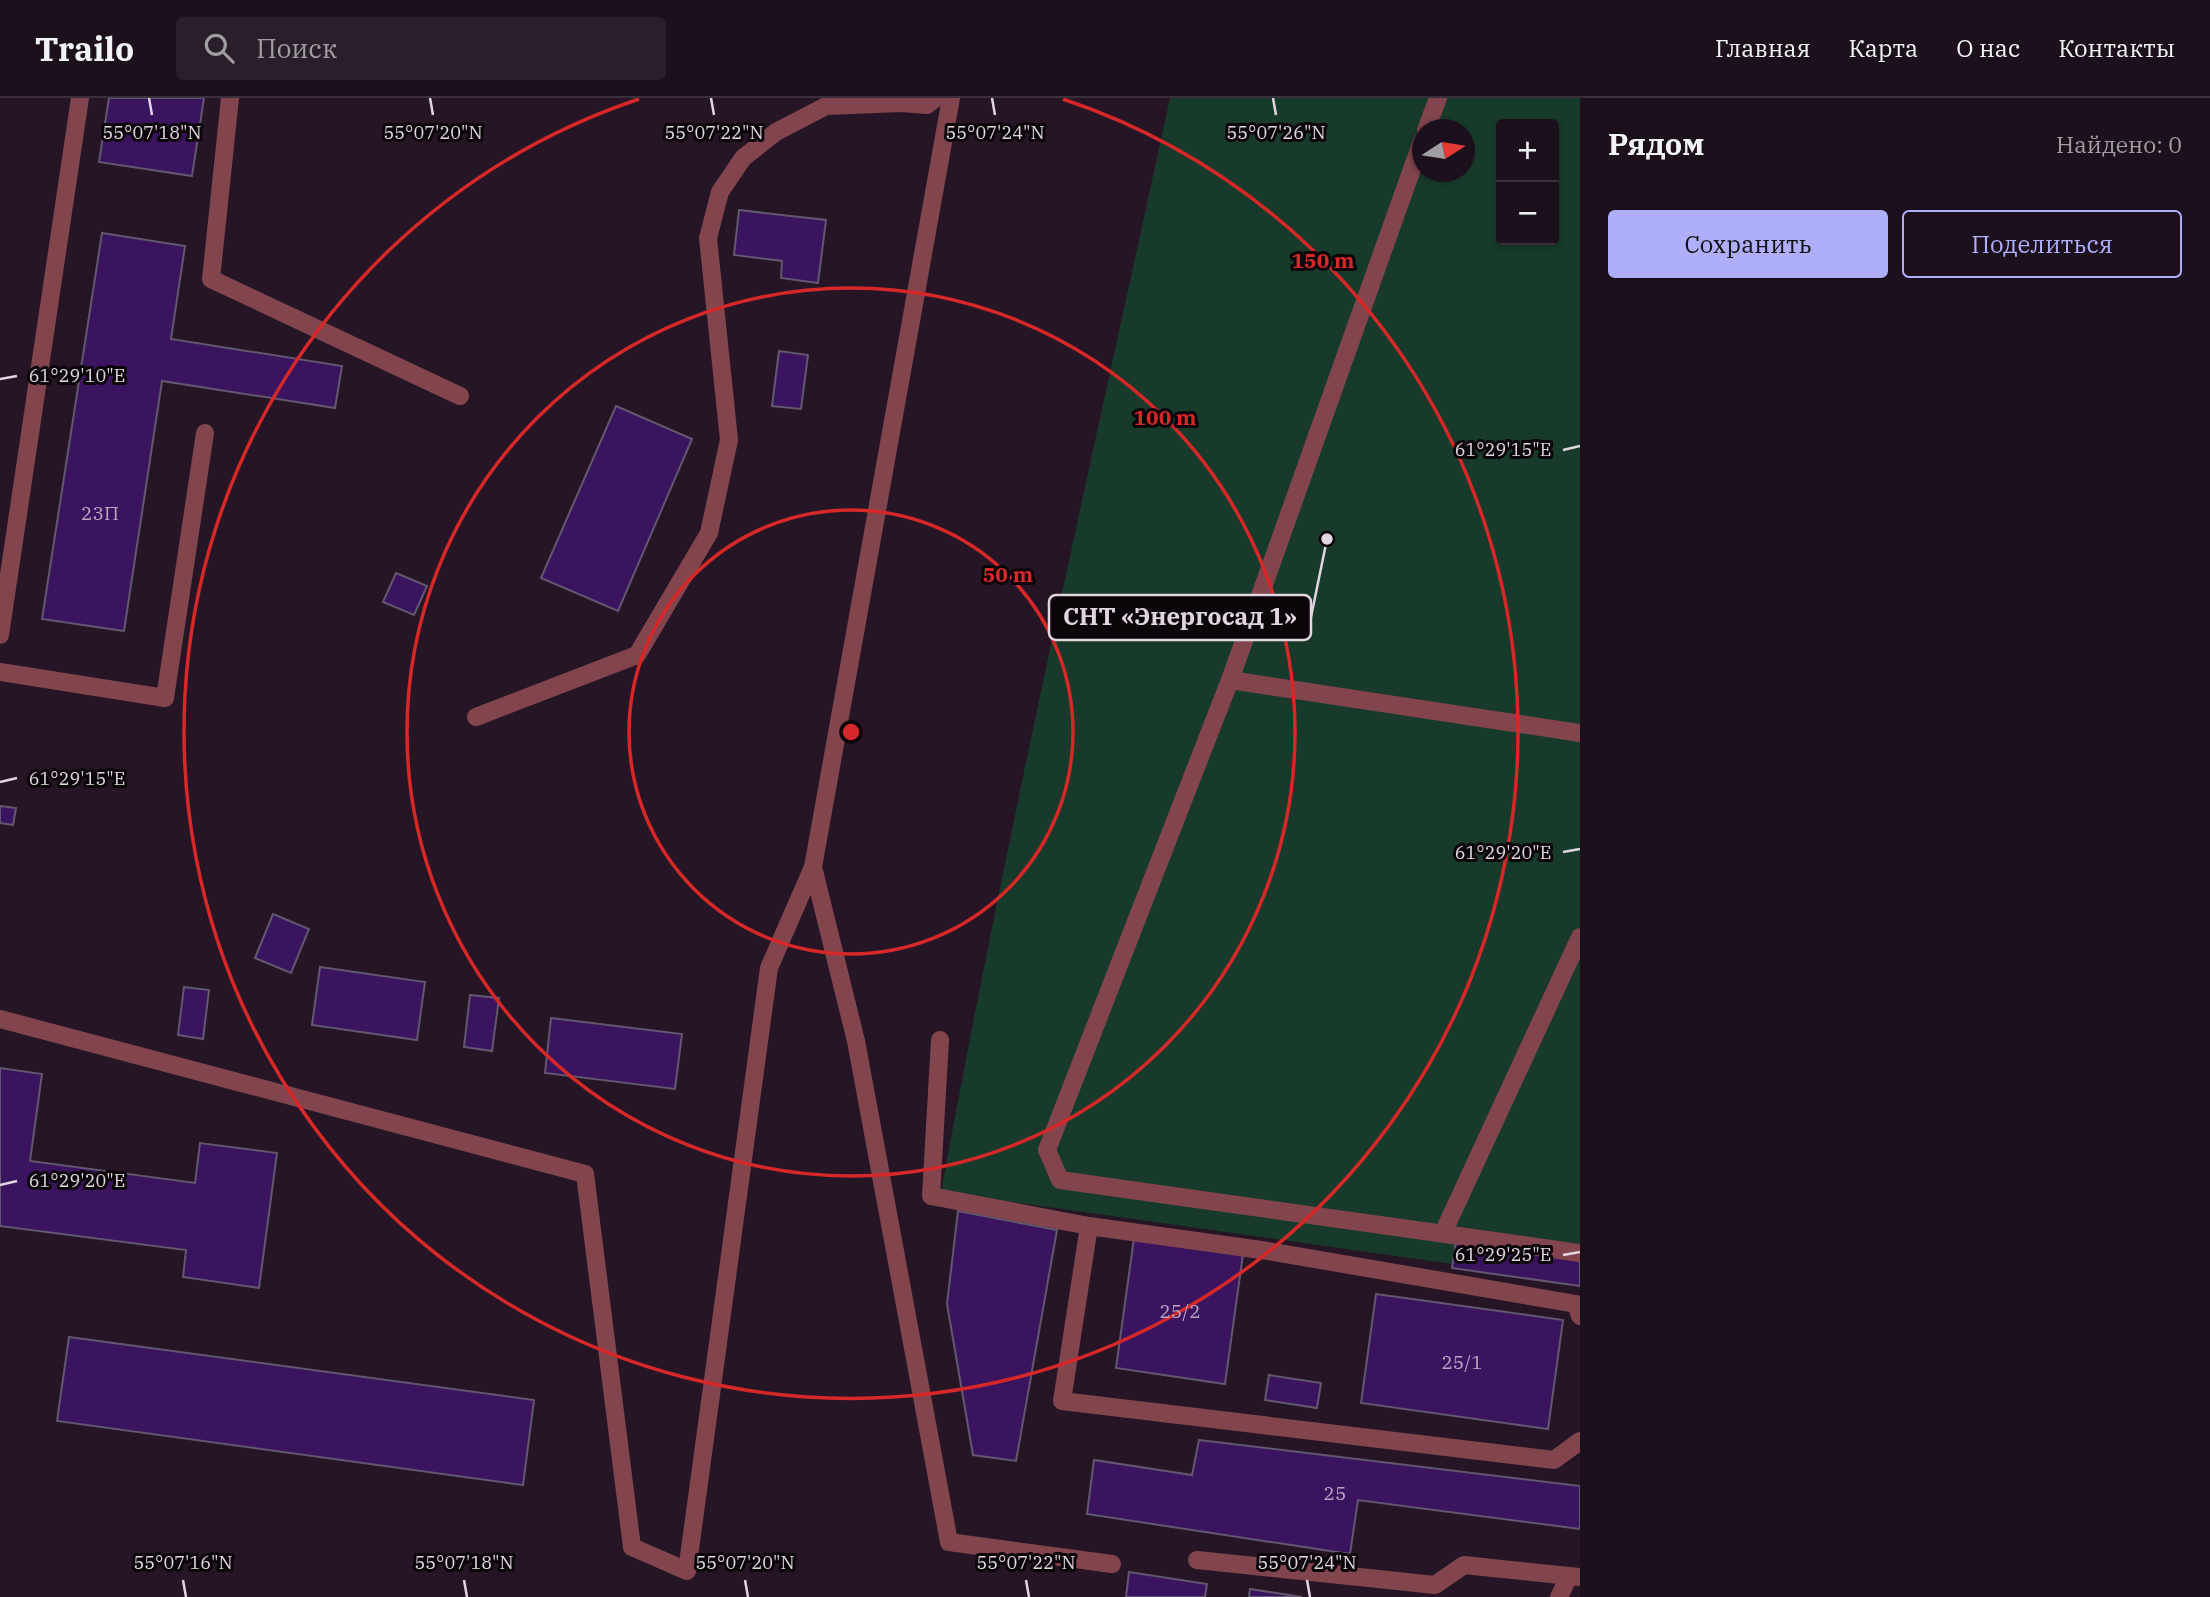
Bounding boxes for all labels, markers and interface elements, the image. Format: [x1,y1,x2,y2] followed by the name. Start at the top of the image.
[176,17,666,80] search box
[35,27,134,70] text: Trailo
[200,29,238,67] icon: search
[256,31,337,65] text: Поиск
[1715,32,1811,64] text: Главная
[1849,32,1918,64] text: Карта
[1956,32,2020,64] text: О нас
[2058,32,2175,64] text: Контакты
[1412,119,1475,182] north arrow
[1496,119,1559,245] map controls
[1496,119,1559,182] button: +
[103,121,202,144] text: 55°07'18"N
[384,121,483,144] text: 55°07'20"N
[665,121,764,144] text: 55°07'22"N
[946,121,1045,144] text: 55°07'24"N
[1227,121,1326,144] text: 55°07'26"N
[1608,124,1704,163] text: Рядом
[2056,129,2182,159] text: Найдено: 0
[1496,182,1559,245] button: −
[1608,210,1888,278] button: Сохранить
[1902,210,2182,278] button: Поделиться
[1291,246,1355,274] text: 150 m
[29,364,125,387] text: 61°29'10"E
[1133,403,1197,431] text: 100 m
[1455,438,1551,461] text: 61°29'15"E
[81,501,119,525] house number: 23П
[983,560,1033,588] text: 50 m
[1049,595,1311,640] callout: СНТ «Энергосад 1»
[1063,600,1297,632] text: СНТ «Энергосад 1»
[839,720,863,744] centre of rings
[29,767,125,790] text: 61°29'15"E
[1455,841,1551,864] text: 61°29'20"E
[29,1169,125,1192] text: 61°29'20"E
[1455,1243,1551,1266] text: 61°29'25"E
[1159,1299,1201,1323] house number: 25/2
[1441,1350,1483,1374] house number: 25/1
[1324,1481,1346,1505] house number: 25
[134,1551,233,1574] text: 55°07'16"N
[415,1551,514,1574] text: 55°07'18"N
[696,1551,795,1574] text: 55°07'20"N
[977,1551,1076,1574] text: 55°07'22"N
[1258,1551,1357,1574] text: 55°07'24"N

